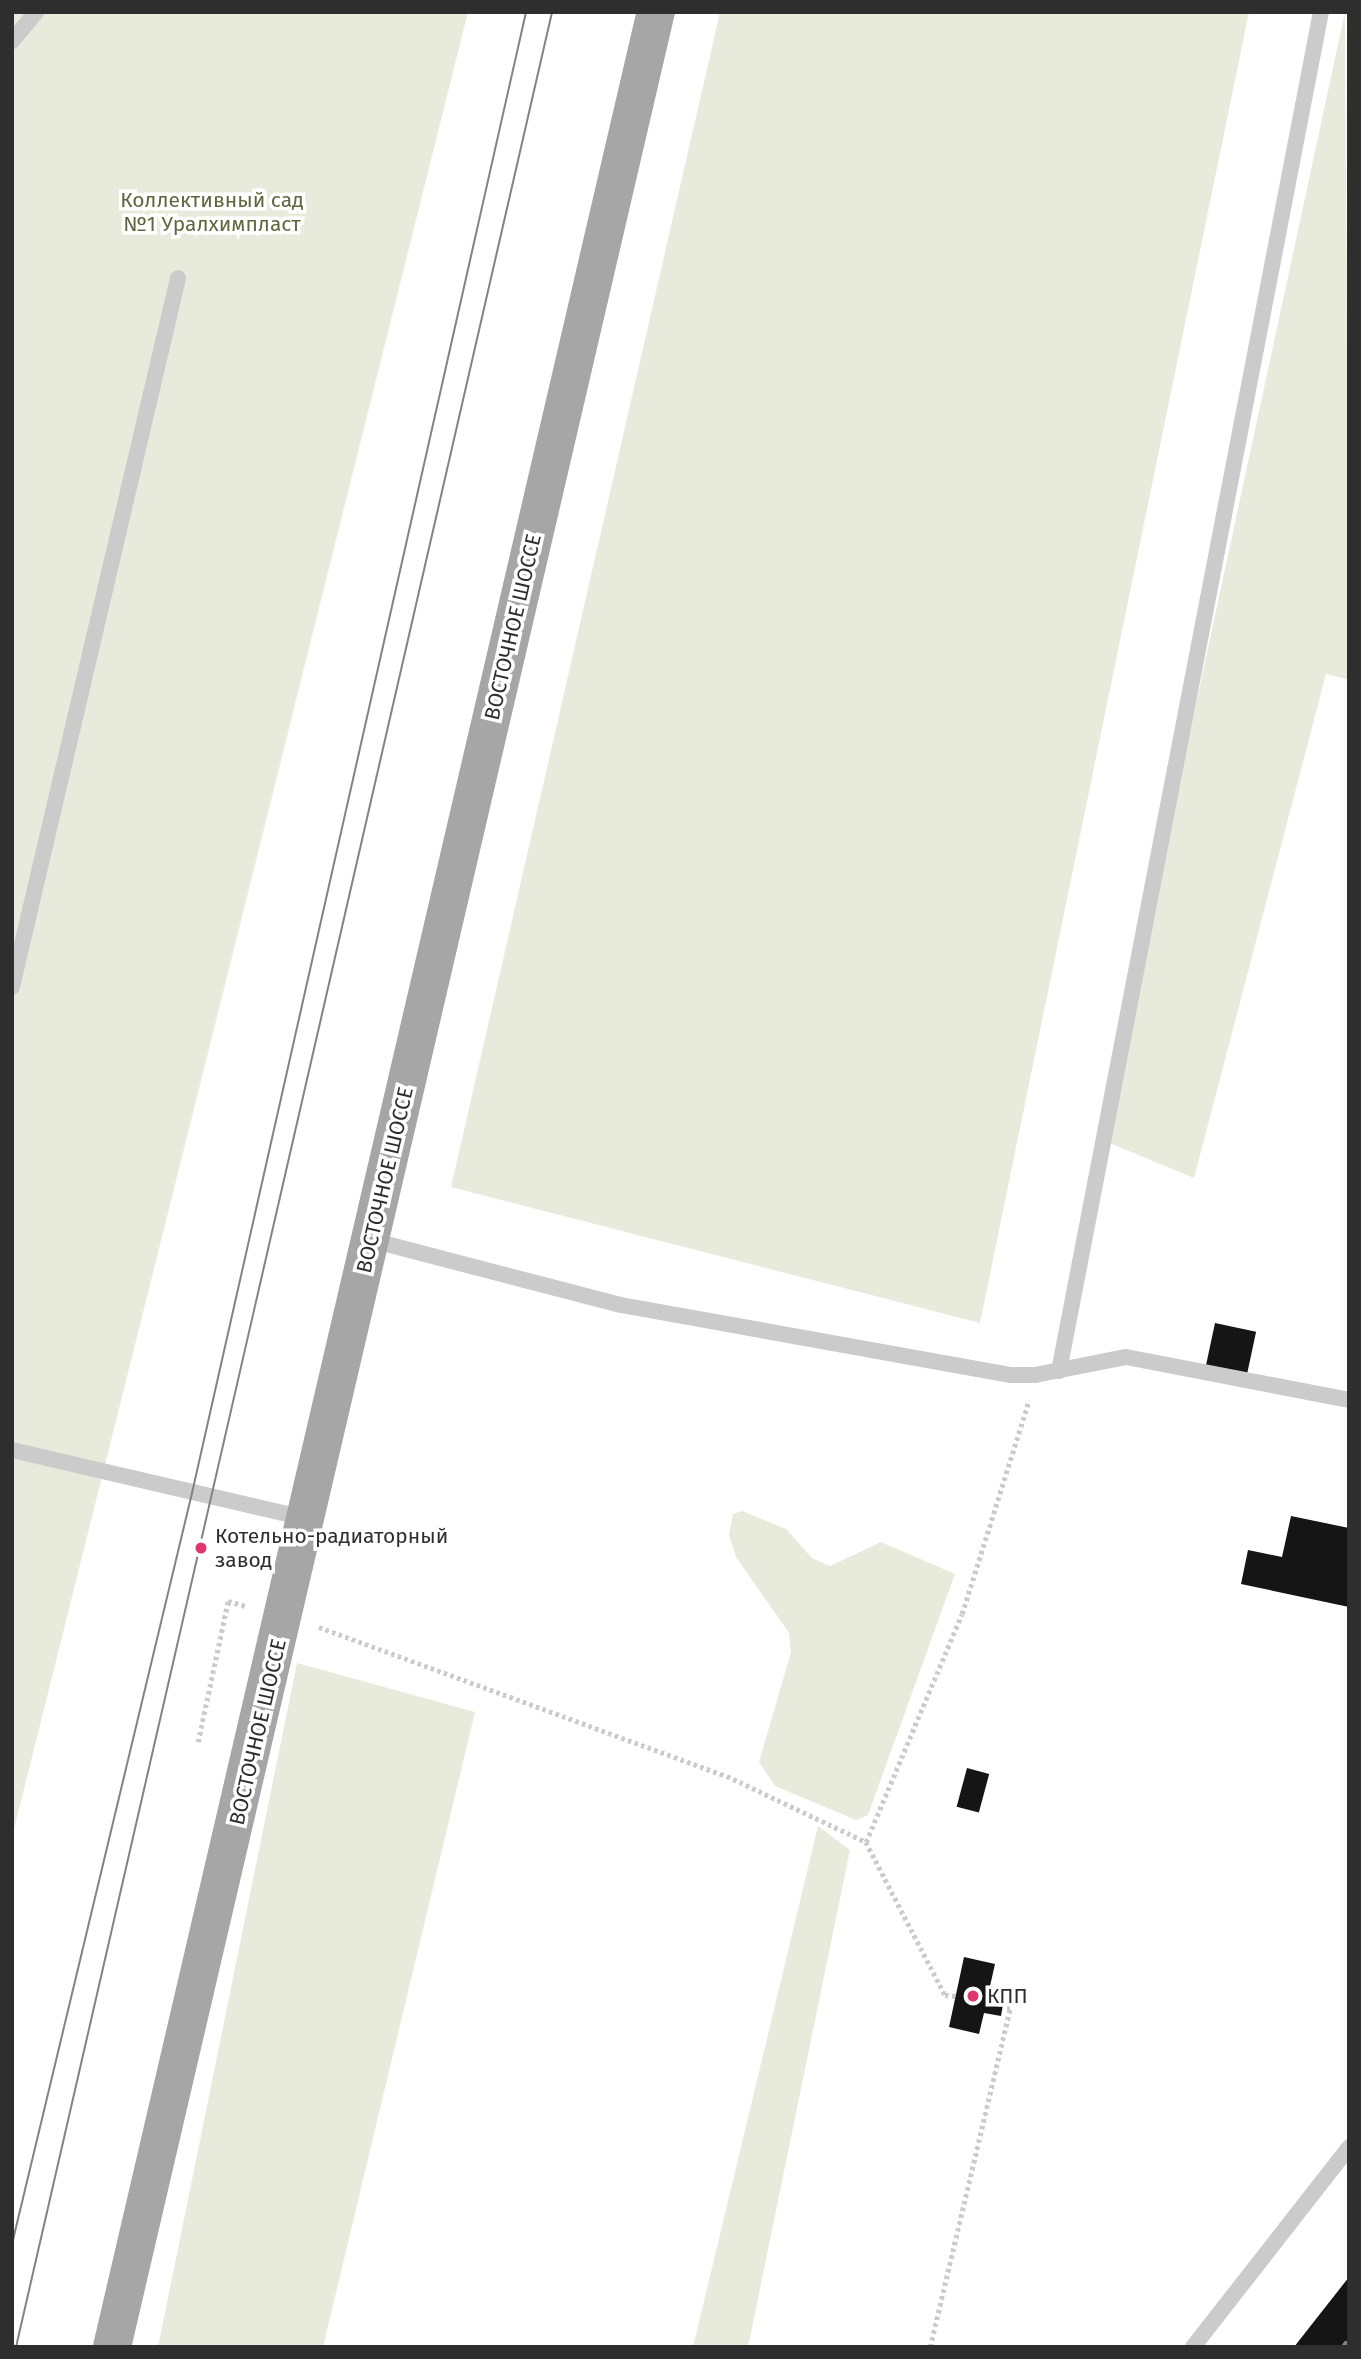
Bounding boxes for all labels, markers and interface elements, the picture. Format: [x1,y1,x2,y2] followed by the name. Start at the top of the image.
[120,187,304,237] park label: Коллективный сад №1 Уралхимпласт
[479,531,547,723] street label: ВОСТОЧНОЕ ШОССЕ
[351,1084,419,1276] street label: ВОСТОЧНОЕ ШОССЕ
[215,1523,448,1573] place label: Котельно-радиаторный завод
[193,1540,209,1556] marker: Котельно-радиаторный завод
[224,1636,292,1828] street label: ВОСТОЧНОЕ ШОССЕ
[987,1983,1028,2009] place label: КПП
[965,1988,981,2004] marker: КПП

